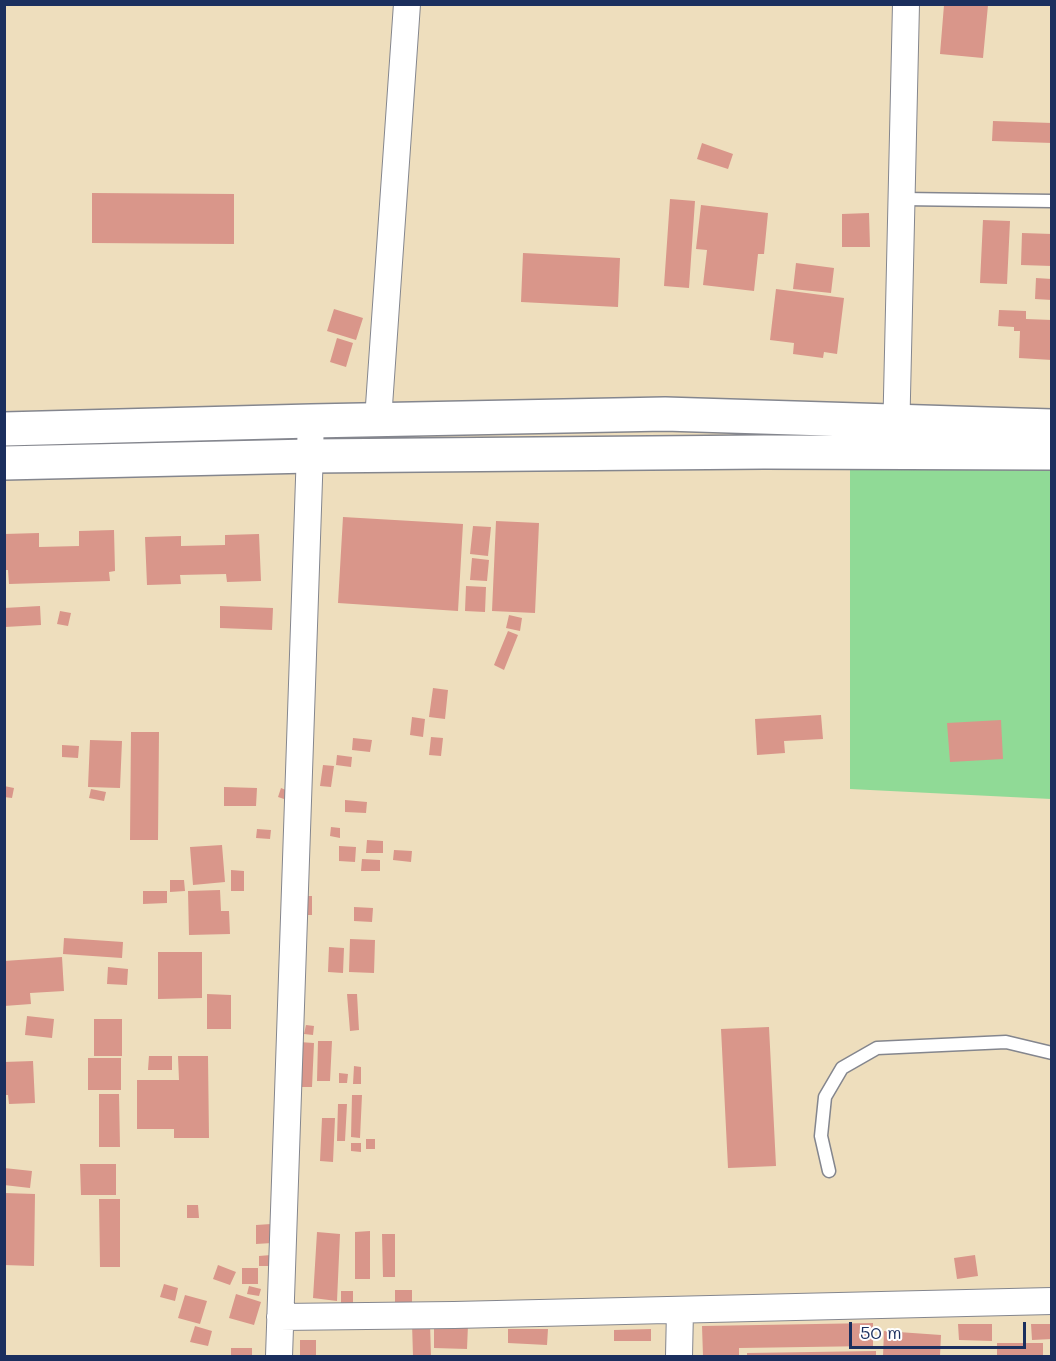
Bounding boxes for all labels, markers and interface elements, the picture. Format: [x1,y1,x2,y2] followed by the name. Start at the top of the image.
[852,1310,1029,1348] scale bar
[860,1320,902,1344] text: 50 m

